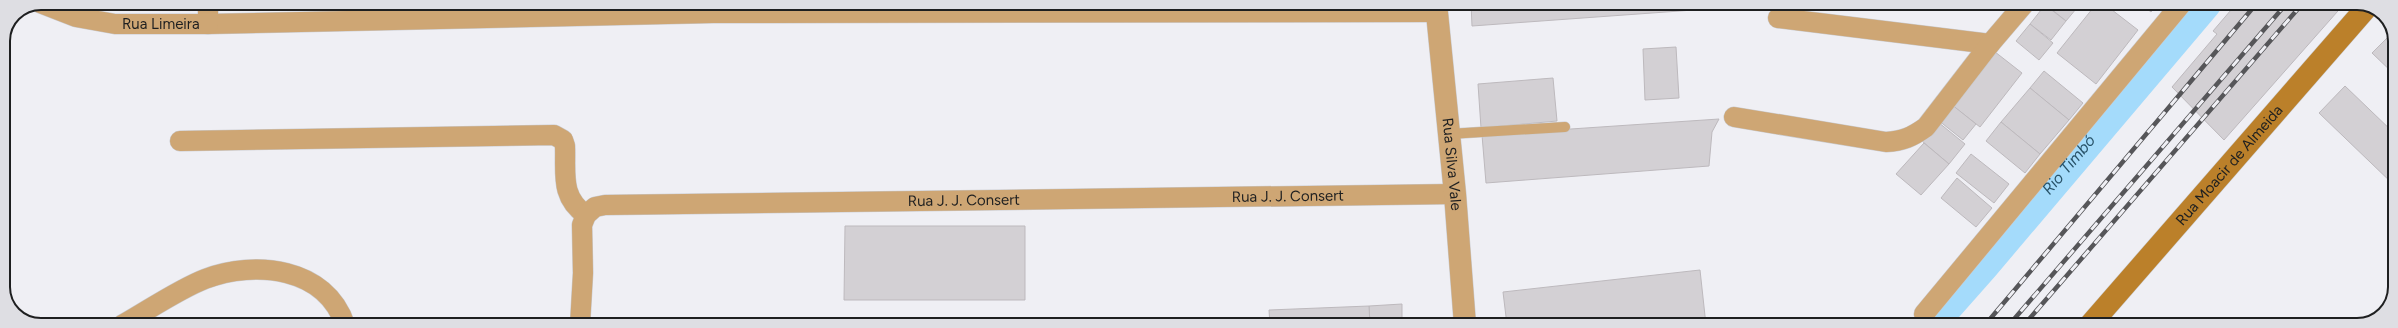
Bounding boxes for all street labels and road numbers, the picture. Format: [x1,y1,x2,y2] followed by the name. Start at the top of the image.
[122,15,200,33] street label: Rua Limeira
[2172,101,2287,229] street label: Rua Moacir de Almeida
[1438,117,1465,211] street label: Rua Silva Vale
[1232,186,1344,206] street label: Rua J. J. Consert
[908,191,1020,210] street label: Rua J. J. Consert

